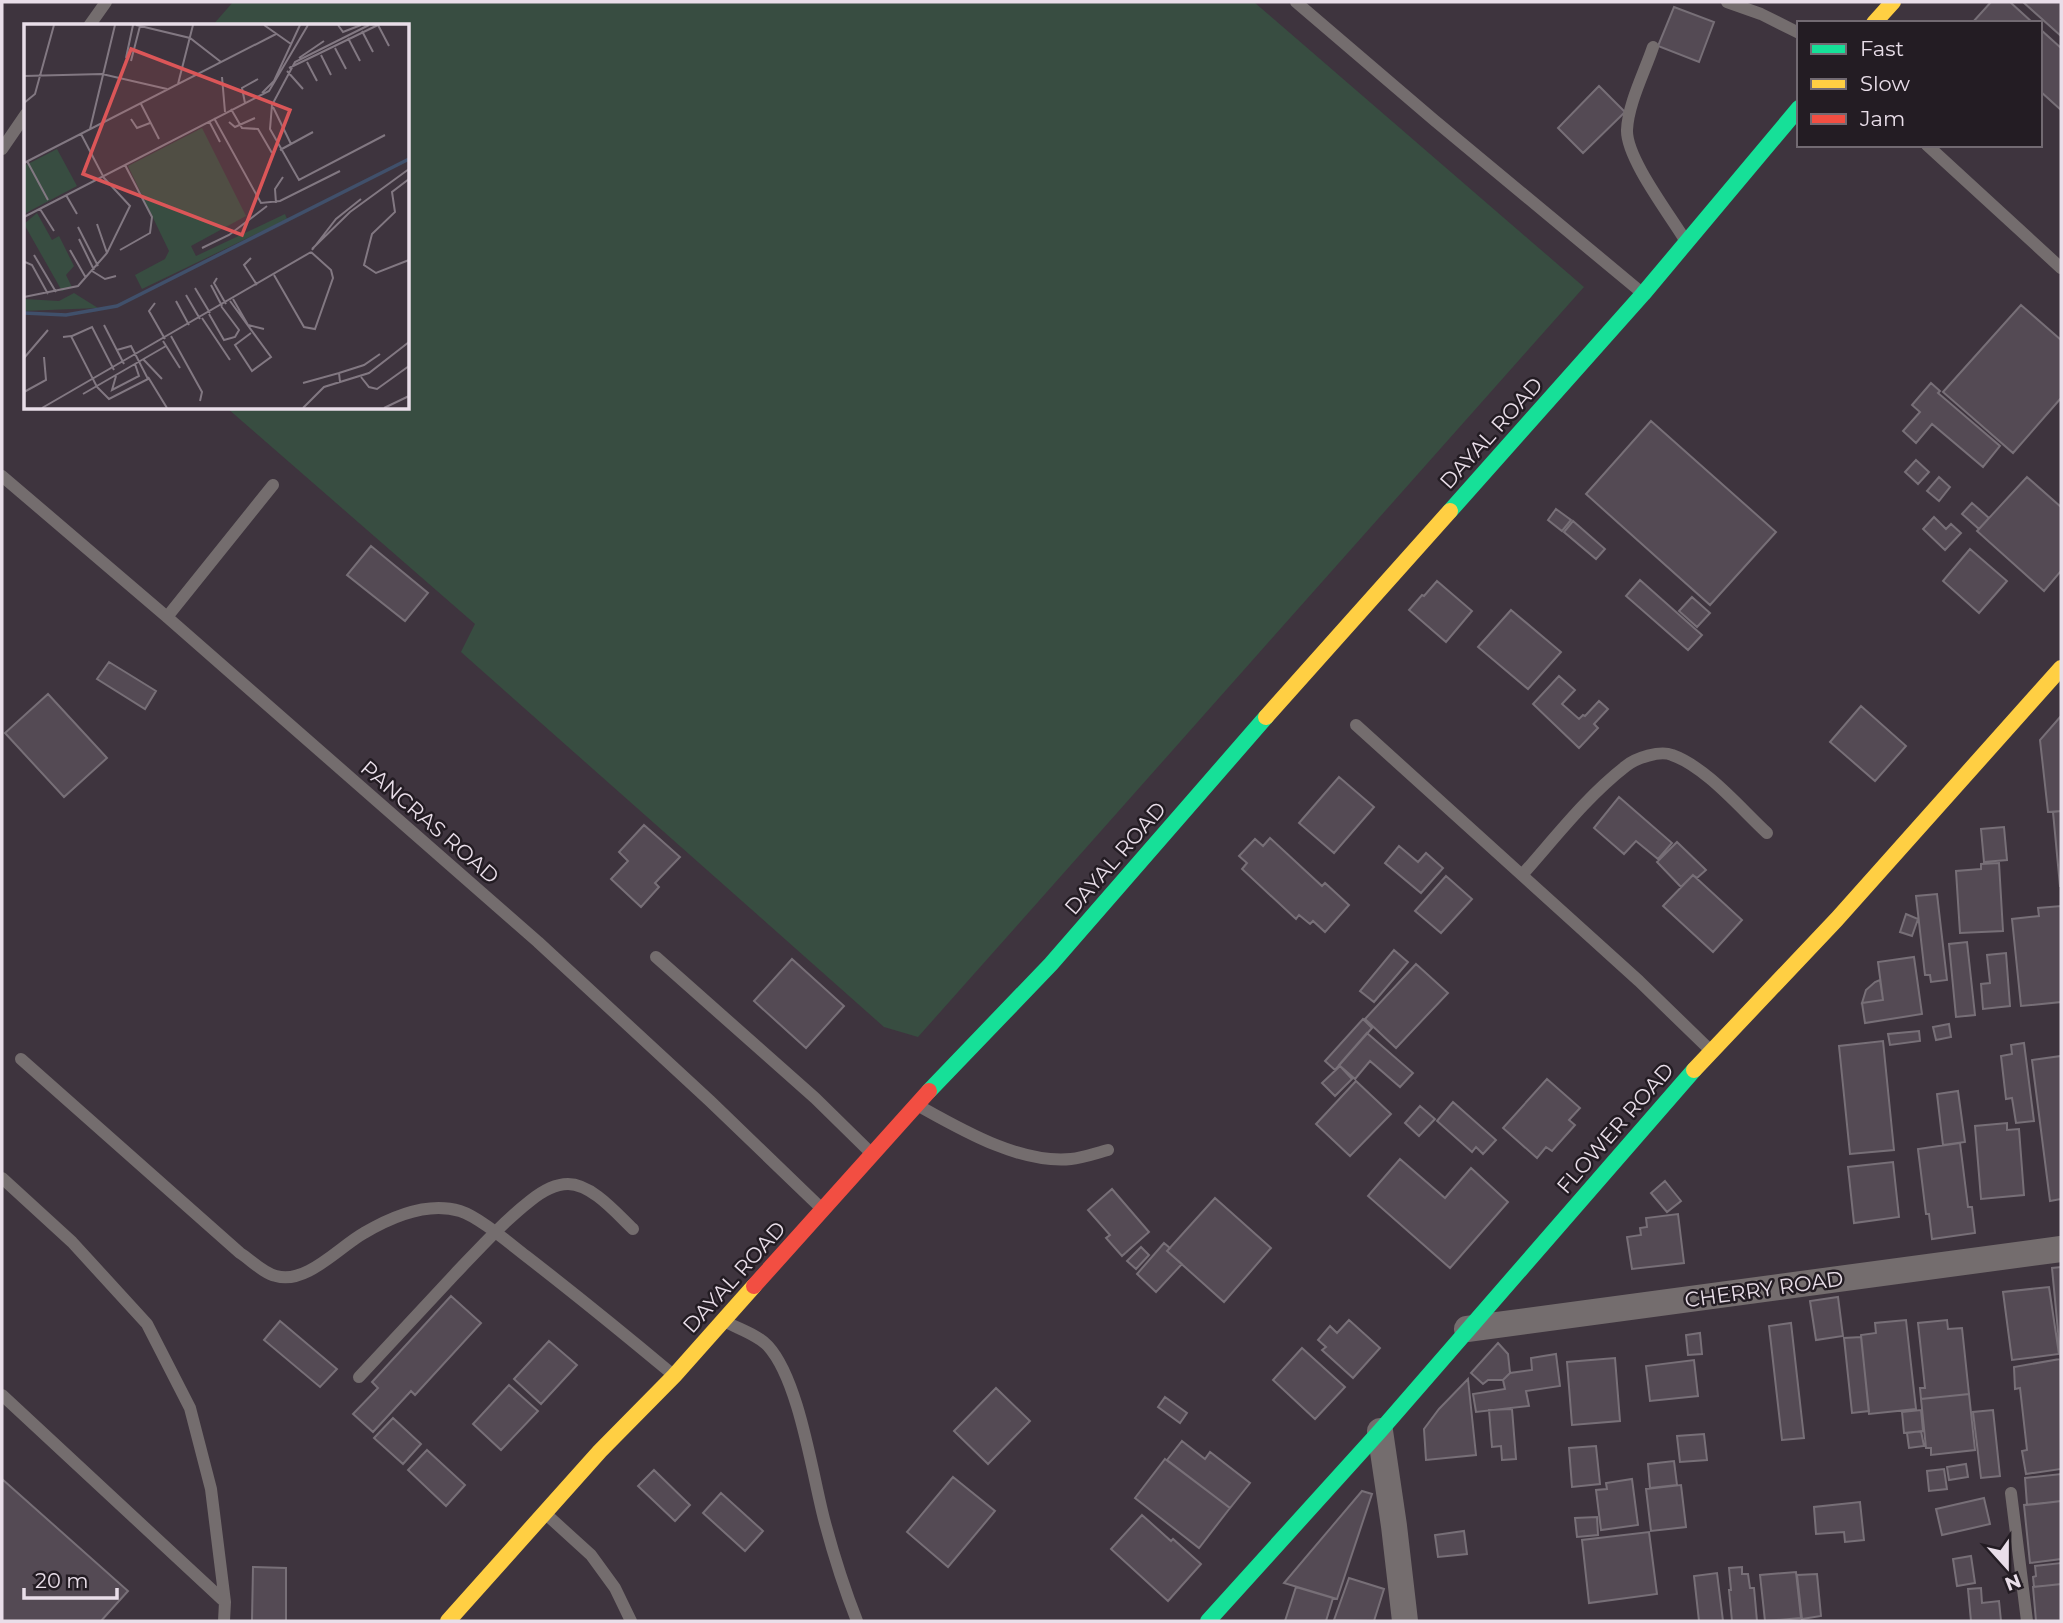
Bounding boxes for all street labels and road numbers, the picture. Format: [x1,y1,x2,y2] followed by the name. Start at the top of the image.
[1434,372,1548,494] street label: DAYAL ROAD
[356,755,504,889] street label: PANCRAS ROAD
[1059,796,1171,920] street label: DAYAL ROAD
[1551,1057,1679,1199] street label: FLOWER ROAD
[677,1216,791,1338] street label: DAYAL ROAD
[1683,1265,1845,1313] street label: CHERRY ROAD

